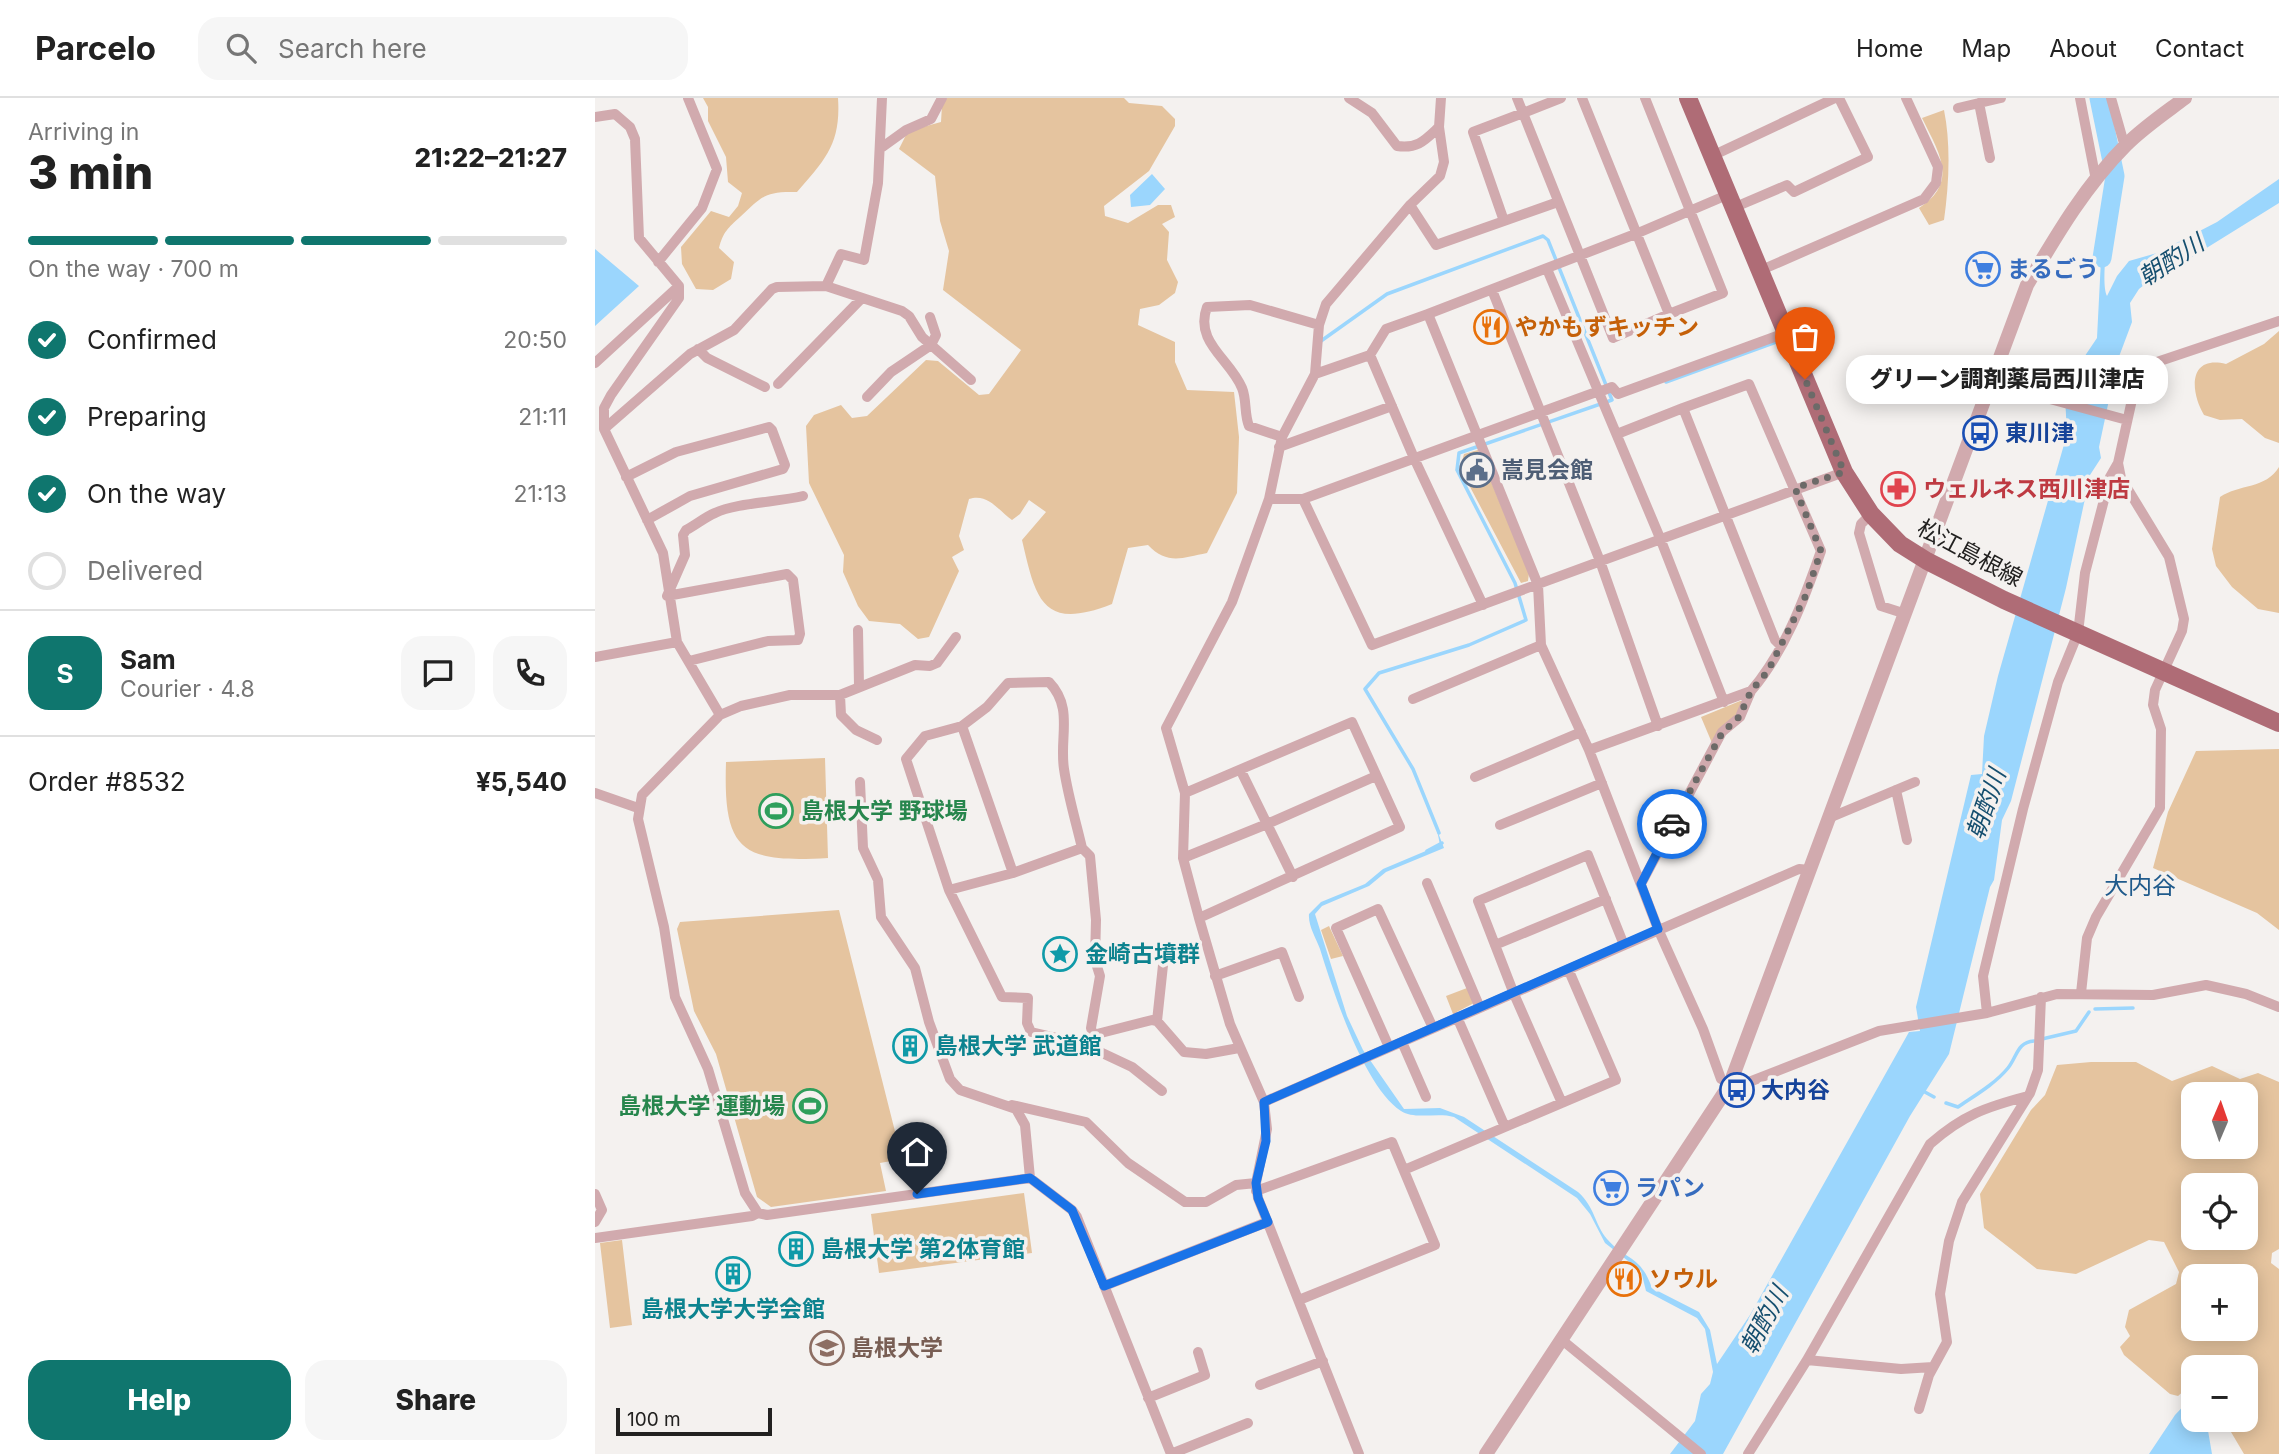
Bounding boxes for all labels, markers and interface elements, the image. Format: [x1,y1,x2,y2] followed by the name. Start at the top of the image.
[198,17,688,80] search box
[35,28,156,68] text: Parcelo
[222,29,260,67] icon: search
[278,33,427,64] text: Search here
[1856,34,1923,63] text: Home
[1961,34,2011,63] text: Map
[2049,34,2117,63] text: About
[2155,34,2244,63] text: Contact
[28,118,139,146] text: Arriving in
[415,142,567,173] text: 21:22–21:27
[28,144,153,200] text: 3 min
[2133,227,2212,292] water label: 朝酌川
[1964,250,2002,288] supermarket icon: まるごう
[28,255,239,283] text: On the way · 700 m
[2007,255,2099,283] place label: まるごう
[1775,307,1835,379] pin
[1472,308,1510,346] restaurant icon: やかもずキッチン
[1515,313,1699,341] place label: やかもずキッチン
[1786,318,1824,356] icon: bag
[28,321,66,359] icon: check
[87,324,217,355] text: Confirmed
[503,326,567,354] text: 20:50
[1847,354,2169,404] callout: グリーン調剤薬局西川津店
[1870,365,2144,393] text: グリーン調剤薬局西川津店
[28,398,66,436] icon: check
[87,401,207,432] text: Preparing
[518,403,567,431] text: 21:11
[1961,414,1999,452] bus stop icon: 東川津
[2005,419,2074,447] place label: 東川津
[1458,451,1496,489] public building icon: 嵩見会館
[1501,456,1593,484] place label: 嵩見会館
[1879,470,1917,508] pharmacy icon: ウェルネス西川津店
[28,475,66,513] icon: check
[1923,475,2130,503] place label: ウェルネス西川津店
[87,478,226,509] text: On the way
[513,480,567,508] text: 21:13
[1913,514,2027,592] street label: 松江島根線
[87,555,203,586] text: Delivered
[401,636,475,710] button: chat
[493,636,567,710] button: phone
[120,644,176,675] text: Sam
[56,658,74,689] text: S
[120,675,255,703] text: Courier · 4.8
[1961,762,2012,843] water label: 朝酌川
[28,766,186,797] text: Order #8532
[476,766,567,797] text: ¥5,540
[1637,789,1707,859] courier
[757,792,795,830] sports icon: 島根大学 野球場
[801,797,967,825] place label: 島根大学 野球場
[1653,805,1691,843] icon: car
[2104,871,2176,900] district label: 大内谷
[1041,935,1079,973] place icon: 金崎古墳群
[1085,940,1200,968] place label: 金崎古墳群
[891,1027,929,1065] building icon: 島根大学 武道館
[935,1032,1101,1060] place label: 島根大学 武道館
[1718,1071,1756,1109] bus stop icon: 大内谷
[1761,1076,1830,1104] place label: 大内谷
[2181,1082,2257,1158] north arrow
[2181,1082,2258,1432] map controls
[791,1087,829,1125] sports icon: 島根大学 運動場
[619,1092,785,1120] place label: 島根大学 運動場
[887,1122,947,1194] pin
[898,1133,936,1171] icon: home
[1592,1169,1630,1207] supermarket icon: ラパン
[2181,1173,2258,1250] button: locate
[1635,1174,1705,1202] place label: ラパン
[777,1230,815,1268] building icon: 島根大学 第2体育館
[821,1235,1025,1263] place label: 島根大学 第2体育館
[714,1255,752,1293] building icon: 島根大学大学会館
[1605,1260,1643,1298] restaurant icon: ソウル
[2181,1264,2258,1341] button: +
[1649,1265,1718,1293] place label: ソウル
[1734,1279,1795,1359] water label: 朝酌川
[641,1295,825,1323] place label: 島根大学大学会館
[808,1329,846,1367] school or university icon: 島根大学
[851,1334,943,1362] place label: 島根大学
[2181,1355,2258,1432] button: −
[28,1360,291,1440] button: Help
[305,1360,567,1440] button: Share
[616,1405,772,1437] scale bar
[627,1408,681,1431] text: 100 m

